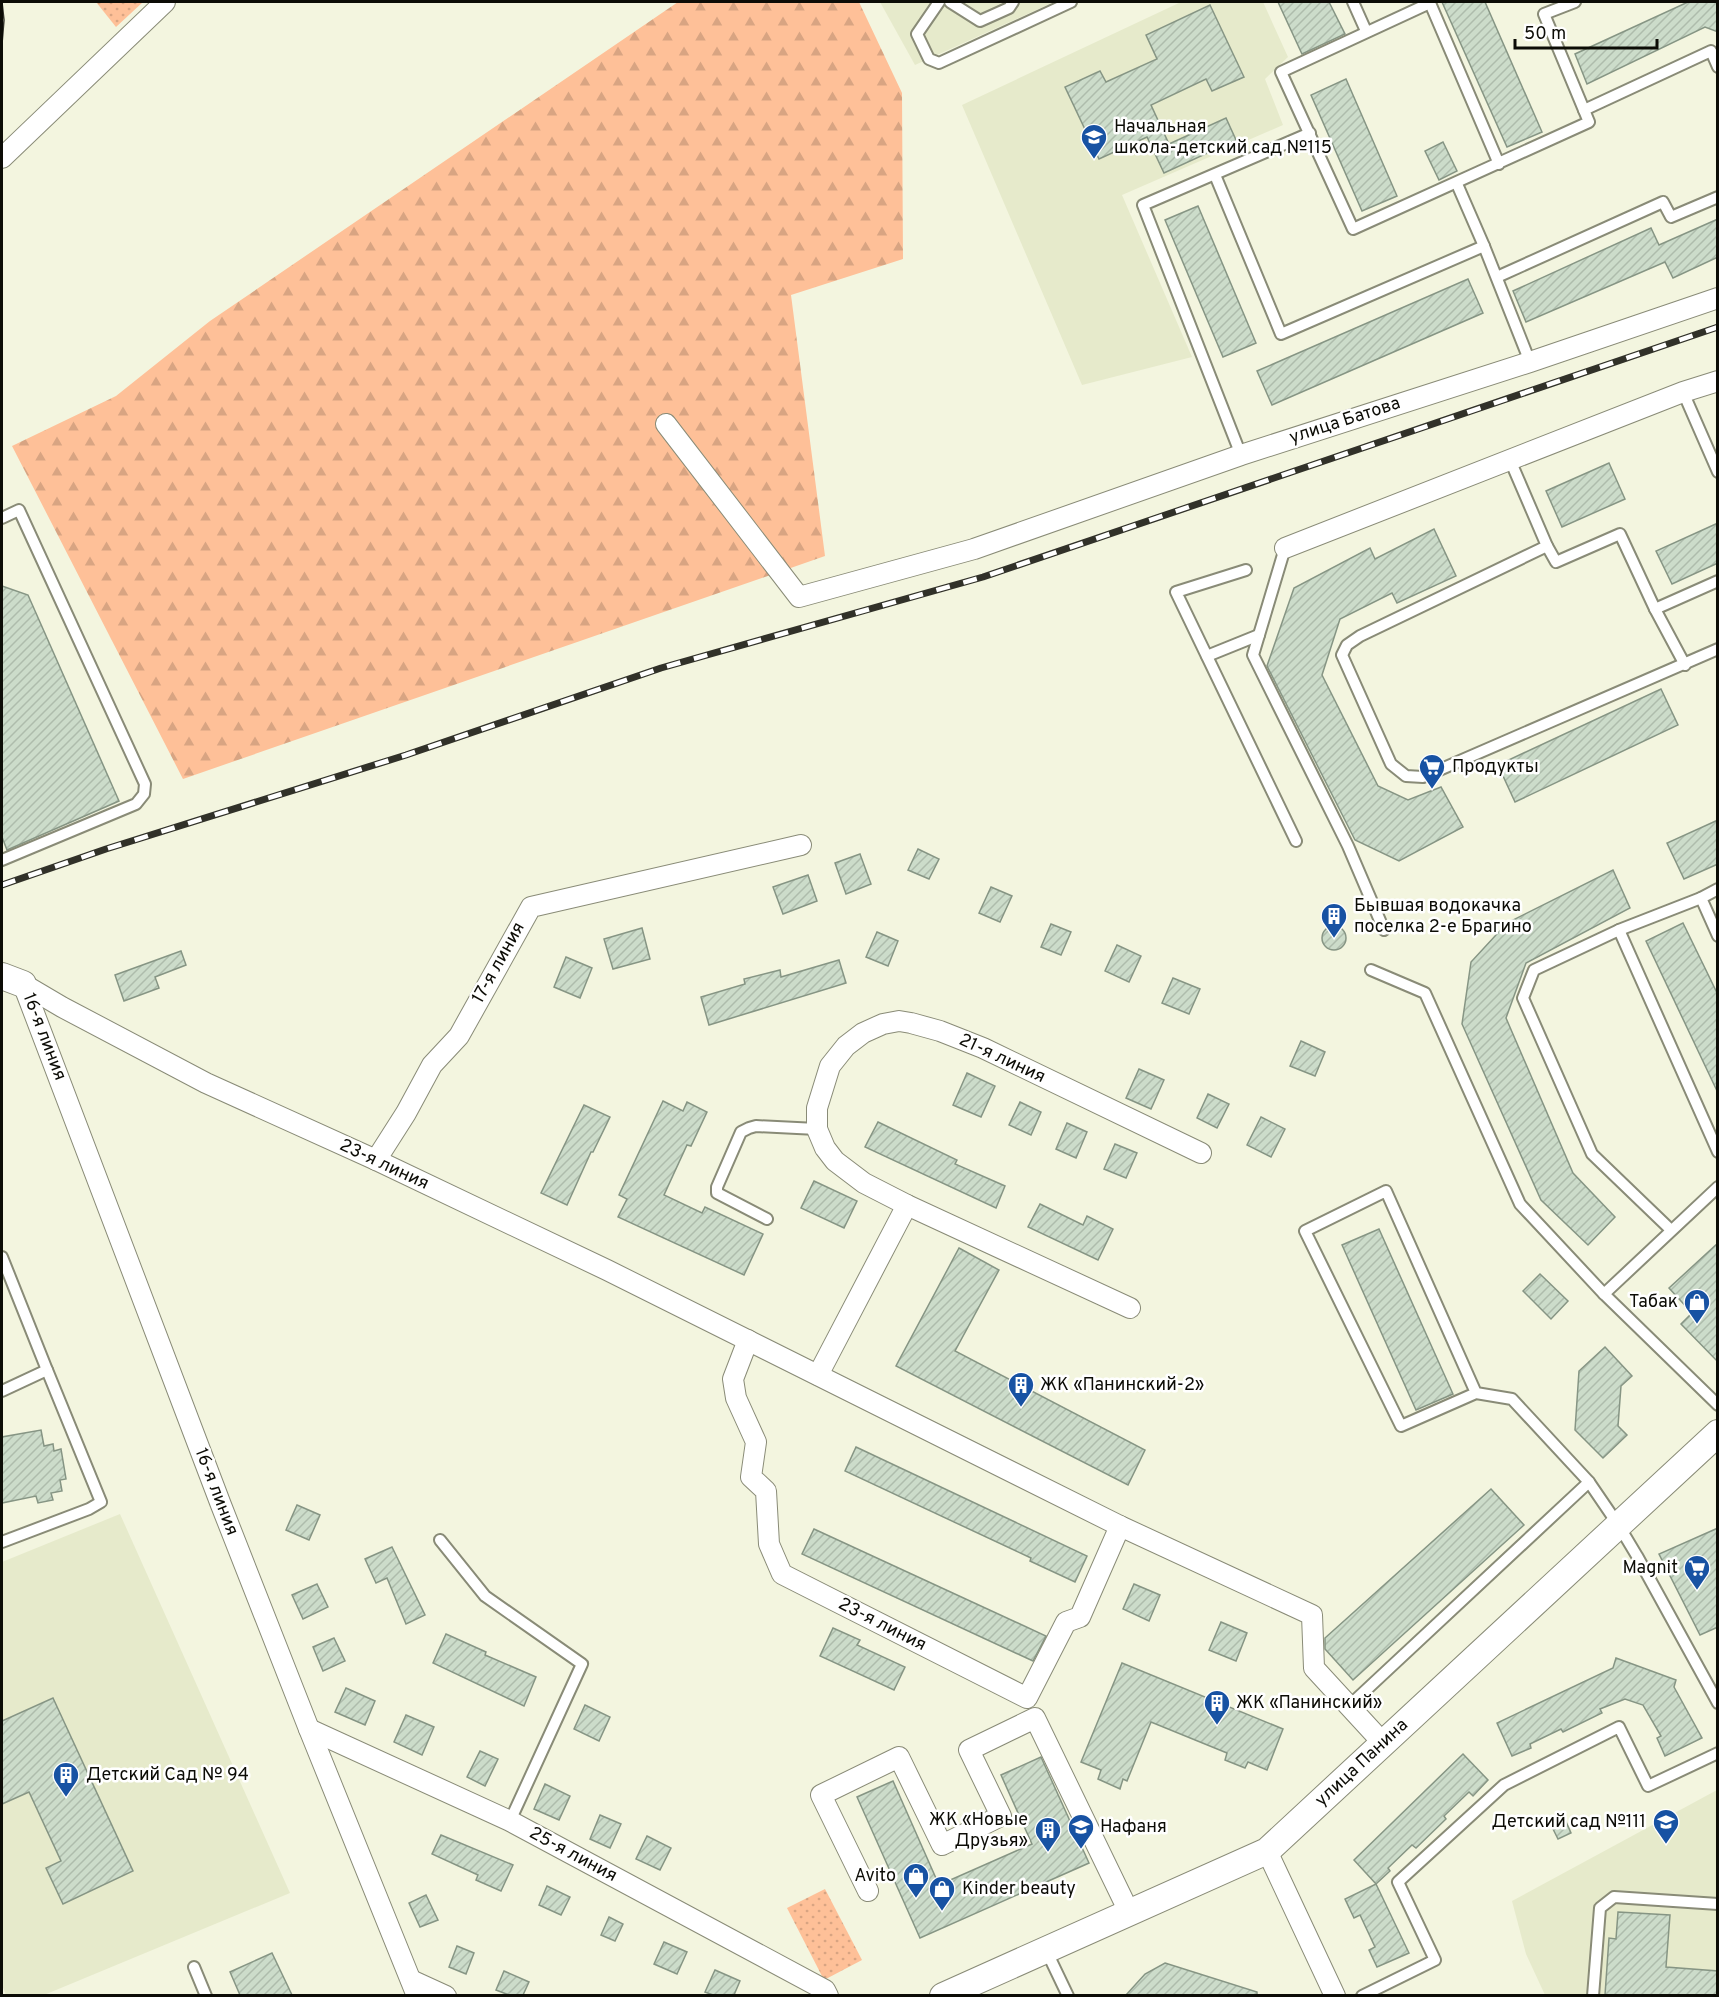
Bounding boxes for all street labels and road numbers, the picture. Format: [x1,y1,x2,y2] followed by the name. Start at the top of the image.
[1286,392,1404,450] street label: улица Батова
[467,918,531,1008] street label: 17-я линия
[17,990,71,1084] street label: 16-я линия
[955,1029,1049,1089] street label: 21-я линия
[336,1134,432,1196] street label: 23-я линия
[189,1445,243,1539] street label: 16-я линия
[834,1593,930,1657] street label: 23-я линия
[1311,1714,1413,1812] street label: улица Панина
[525,1822,621,1888] street label: 25-я линия

